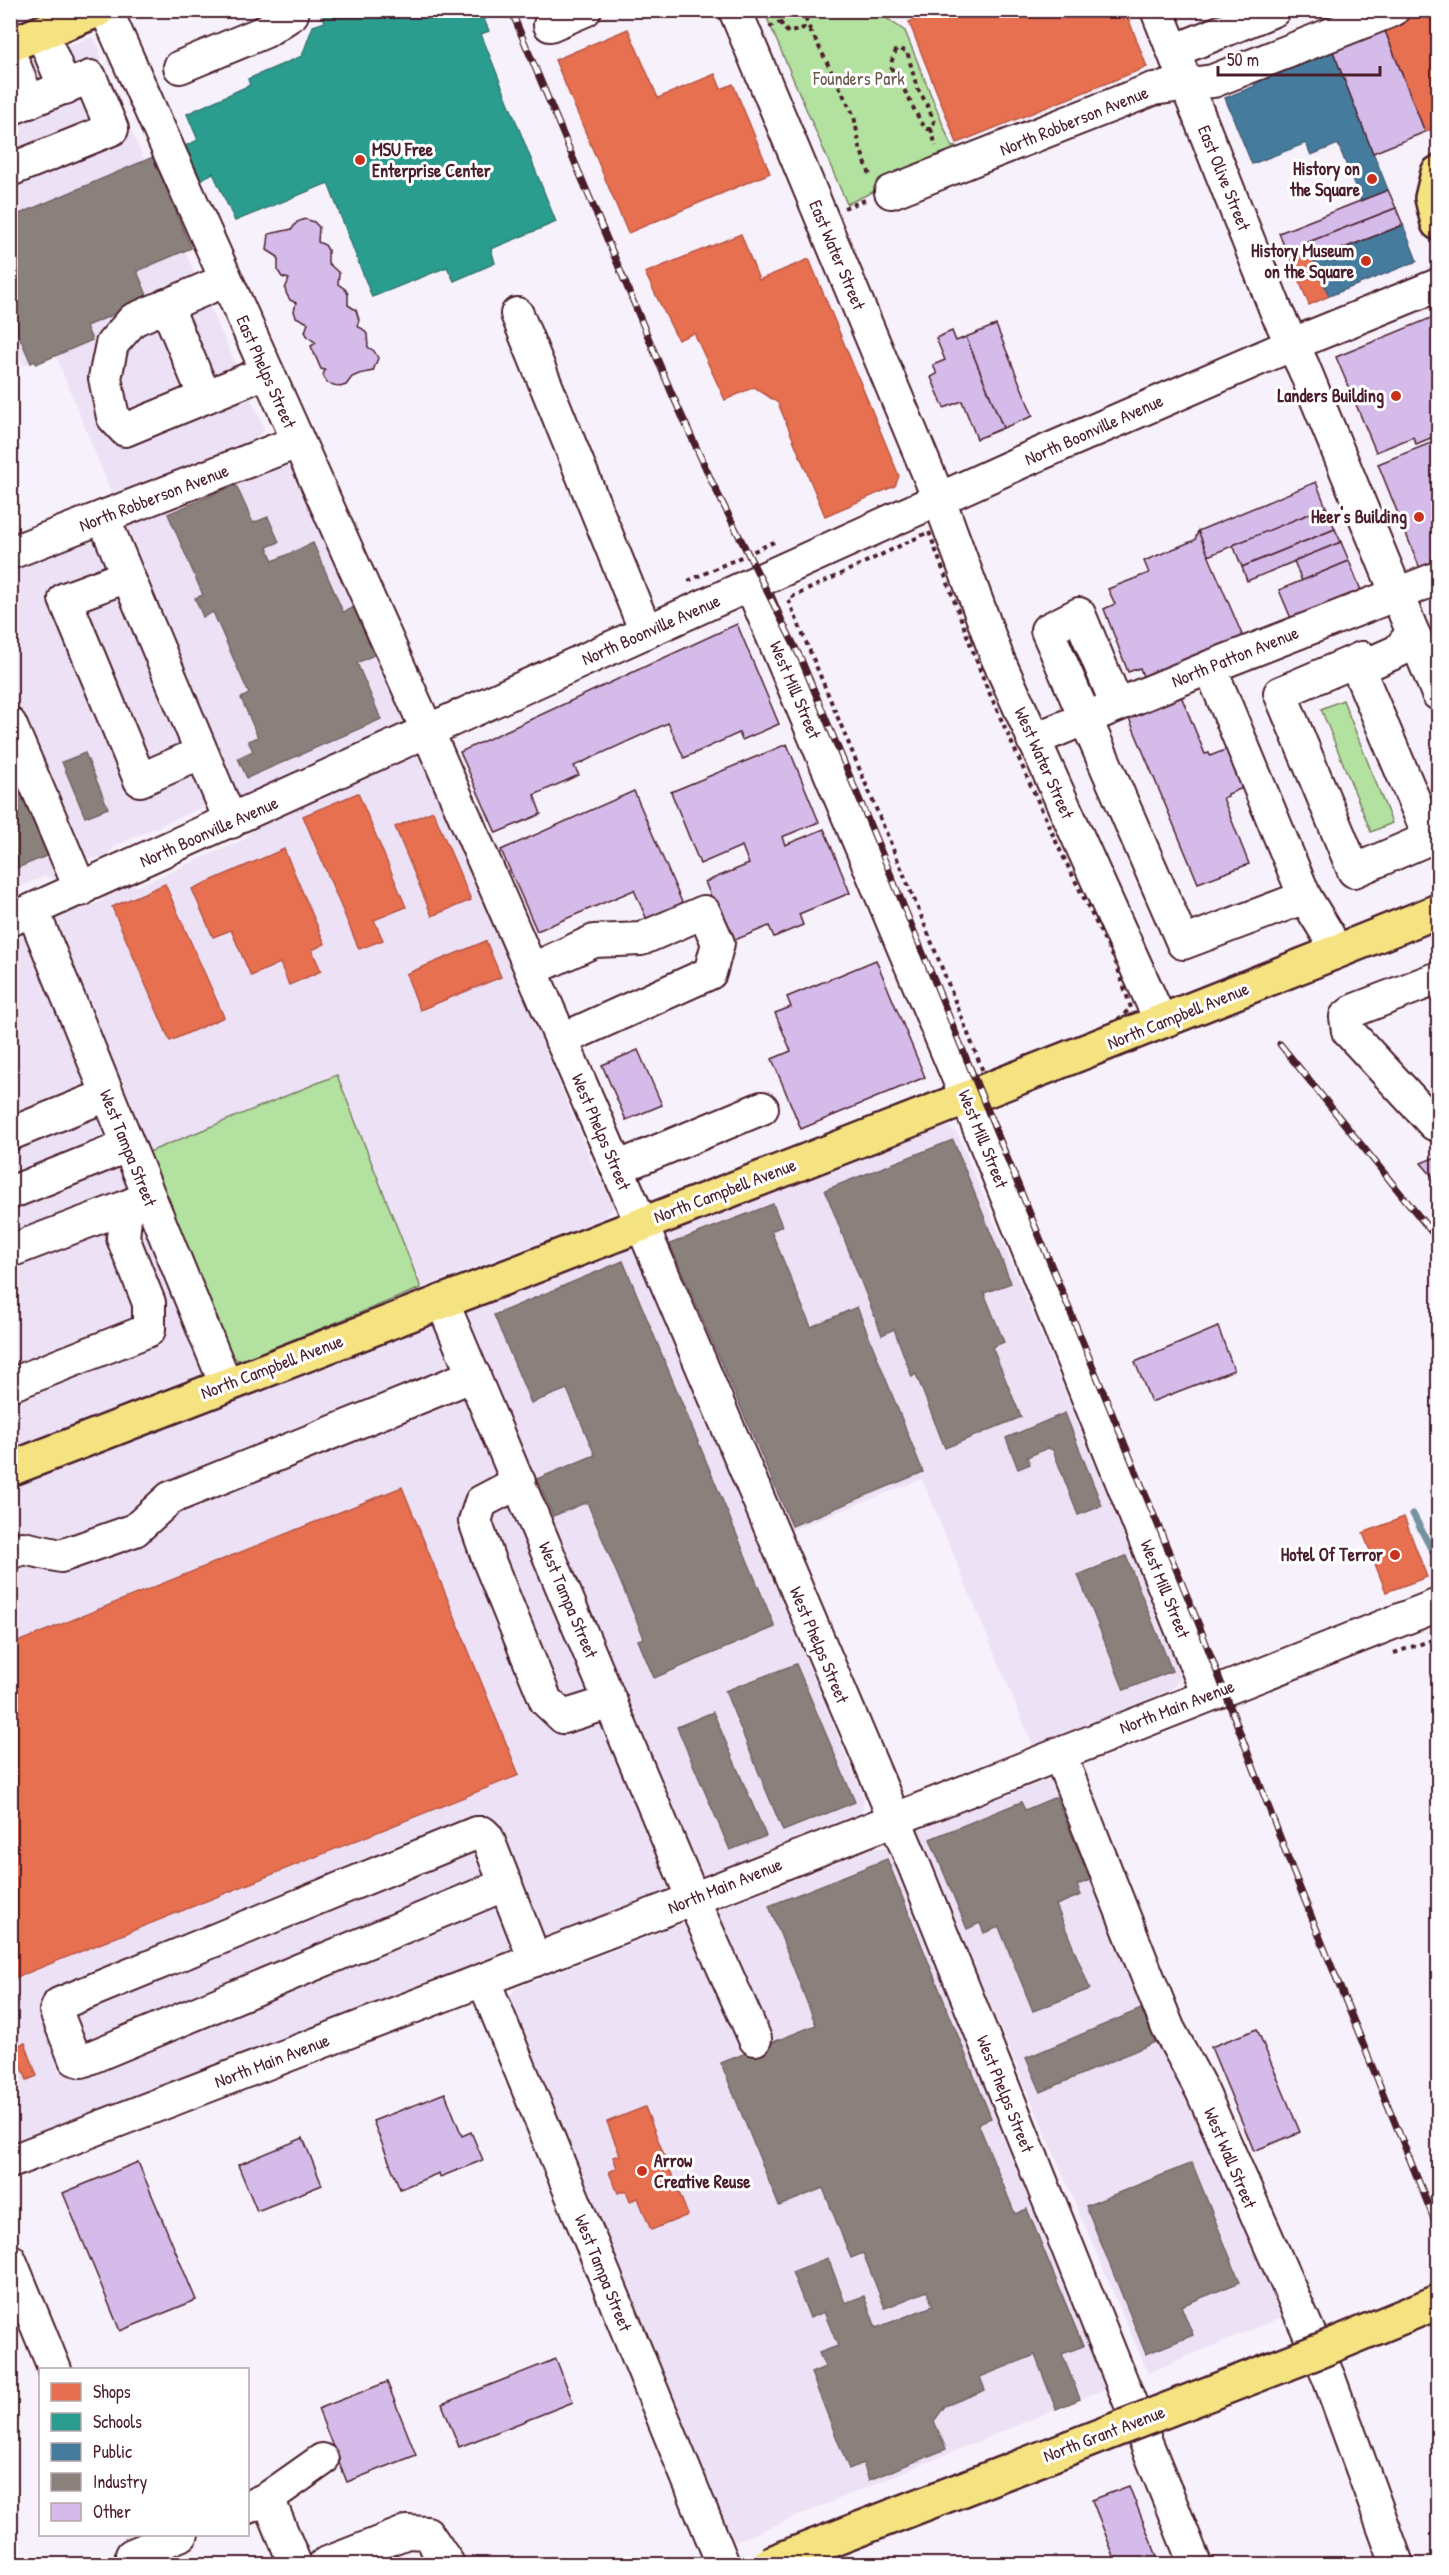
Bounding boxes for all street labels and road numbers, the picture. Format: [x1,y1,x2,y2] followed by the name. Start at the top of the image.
[996,79,1152,162] street label: North Robberson Avenue
[1192,121,1257,235] street label: East Olive Street
[803,196,872,314] street label: East Water Street
[230,311,303,433] street label: East Phelps Street
[1020,388,1167,471] street label: North Boonville Avenue
[76,458,232,538] street label: North Robberson Avenue
[577,588,724,671] street label: North Boonville Avenue
[1168,620,1302,693] street label: North Patton Avenue
[764,637,828,743] street label: West Mill Street
[1009,703,1081,823] street label: West Water Street
[135,790,282,873] street label: North Boonville Avenue
[1103,976,1252,1055] street label: North Campbell Avenue
[566,1070,638,1195] street label: West Phelps Street
[94,1086,164,1211] street label: West Tampa Street
[952,1086,1015,1192] street label: West Mill Street
[650,1152,800,1229] street label: North Campbell Avenue
[197,1328,347,1405] street label: North Campbell Avenue
[1134,1536,1197,1642] street label: West Mill Street
[533,1538,605,1663] street label: West Tampa Street
[784,1583,856,1708] street label: West Phelps Street
[1116,1673,1238,1740] street label: North Main Avenue
[664,1851,786,1920] street label: North Main Avenue
[211,2027,333,2094] street label: North Main Avenue
[971,2031,1041,2157] street label: West Phelps Street
[1198,2103,1263,2213] street label: West Wall Street
[569,2211,639,2336] street label: West Tampa Street
[1039,2399,1168,2468] street label: North Grant Avenue

